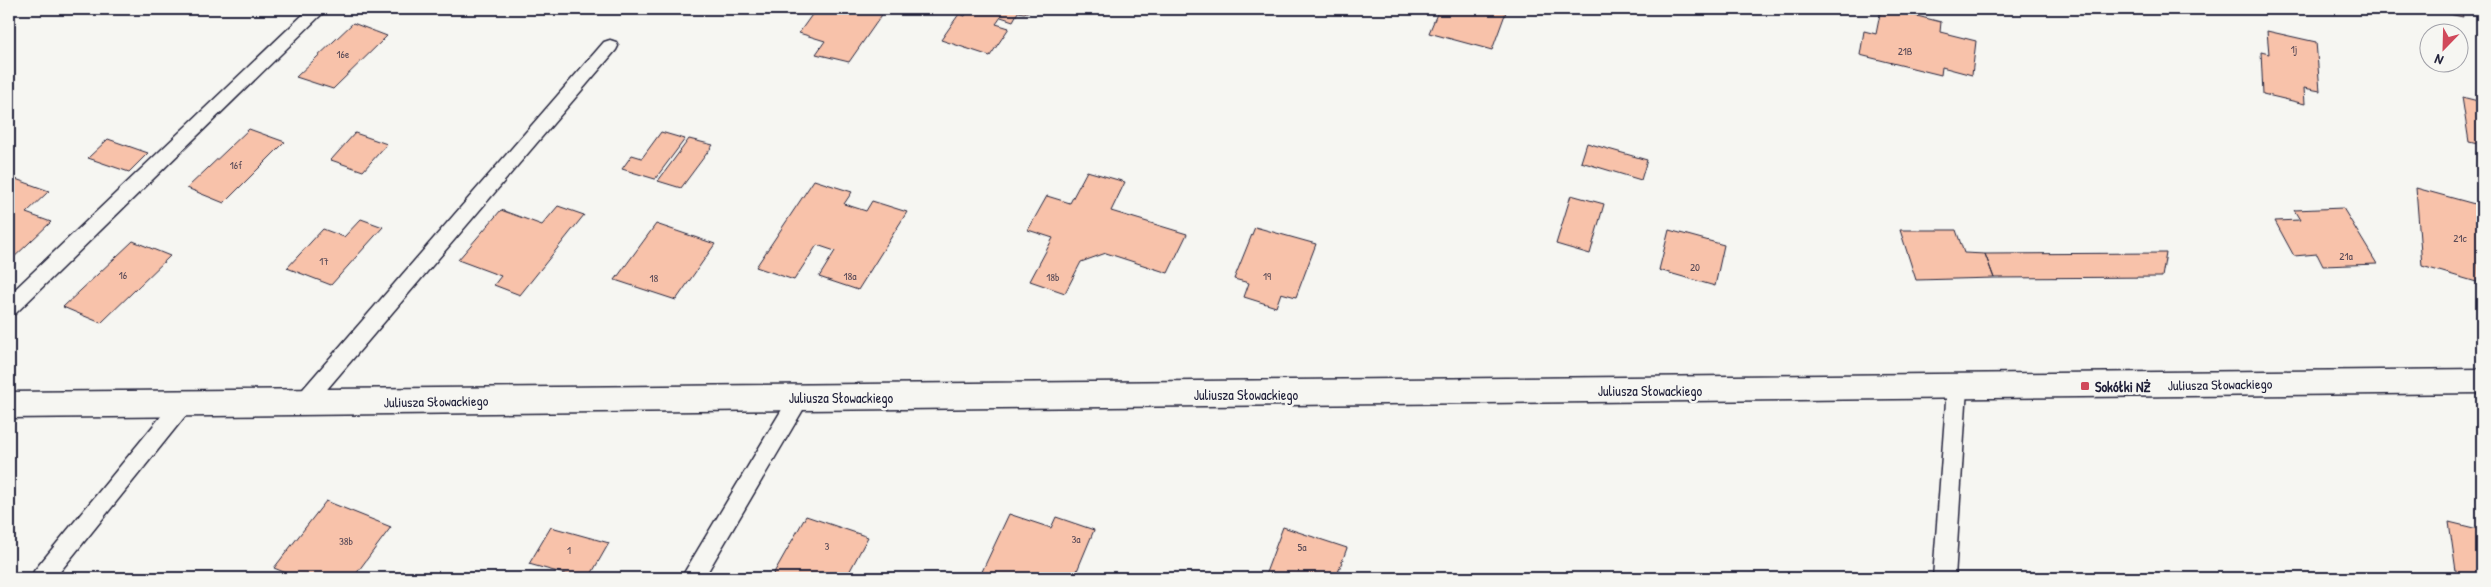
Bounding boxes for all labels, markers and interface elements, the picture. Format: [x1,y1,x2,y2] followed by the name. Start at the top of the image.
[2418,22,2468,72] north arrow
[2291,42,2297,56] house number: 1j
[1898,44,1913,58] house number: 21B
[337,47,350,61] house number: 16e
[2431,50,2446,71] text: N
[230,158,242,172] house number: 16f
[2453,231,2467,245] house number: 21c
[2339,249,2353,263] house number: 21a
[319,254,329,268] house number: 17
[1690,260,1700,274] house number: 20
[119,268,128,282] house number: 16
[843,269,857,283] house number: 18a
[1263,269,1271,283] house number: 19
[1046,270,1060,284] house number: 18b
[650,271,659,285] house number: 18
[2168,374,2273,395] street label: Juliusza Słowackiego
[2095,377,2151,396] place label: Sokółki NŻ
[2079,380,2091,392] marker: Sokółki NŻ
[1598,381,1703,401] street label: Juliusza Słowackiego
[1194,385,1299,405] street label: Juliusza Słowackiego
[789,388,894,408] street label: Juliusza Słowackiego
[384,391,489,412] street label: Juliusza Słowackiego
[1071,532,1081,546] house number: 3a
[339,534,354,548] house number: 38b
[825,539,830,553] house number: 3
[1298,540,1307,554] house number: 5a
[567,543,571,557] house number: 1

